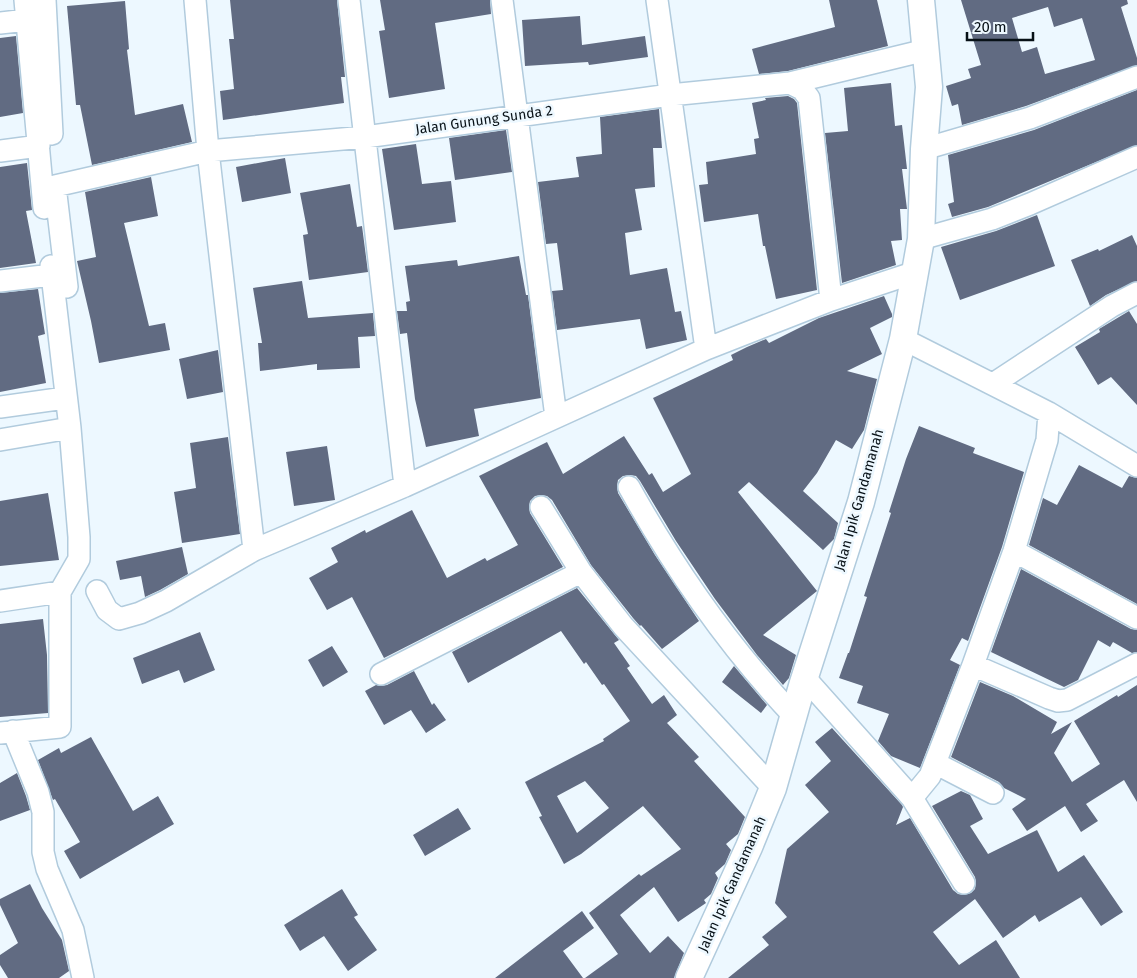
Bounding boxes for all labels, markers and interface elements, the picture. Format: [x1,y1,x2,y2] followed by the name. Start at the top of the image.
[967,10,1033,42] scale bar
[974,18,1007,36] text: 20 m
[414,102,554,138] street label: Jalan Gunung Sunda 2
[831,427,887,573] street label: Jalan Ipik Gandamanah
[694,813,770,955] street label: Jalan Ipik Gandamanah

